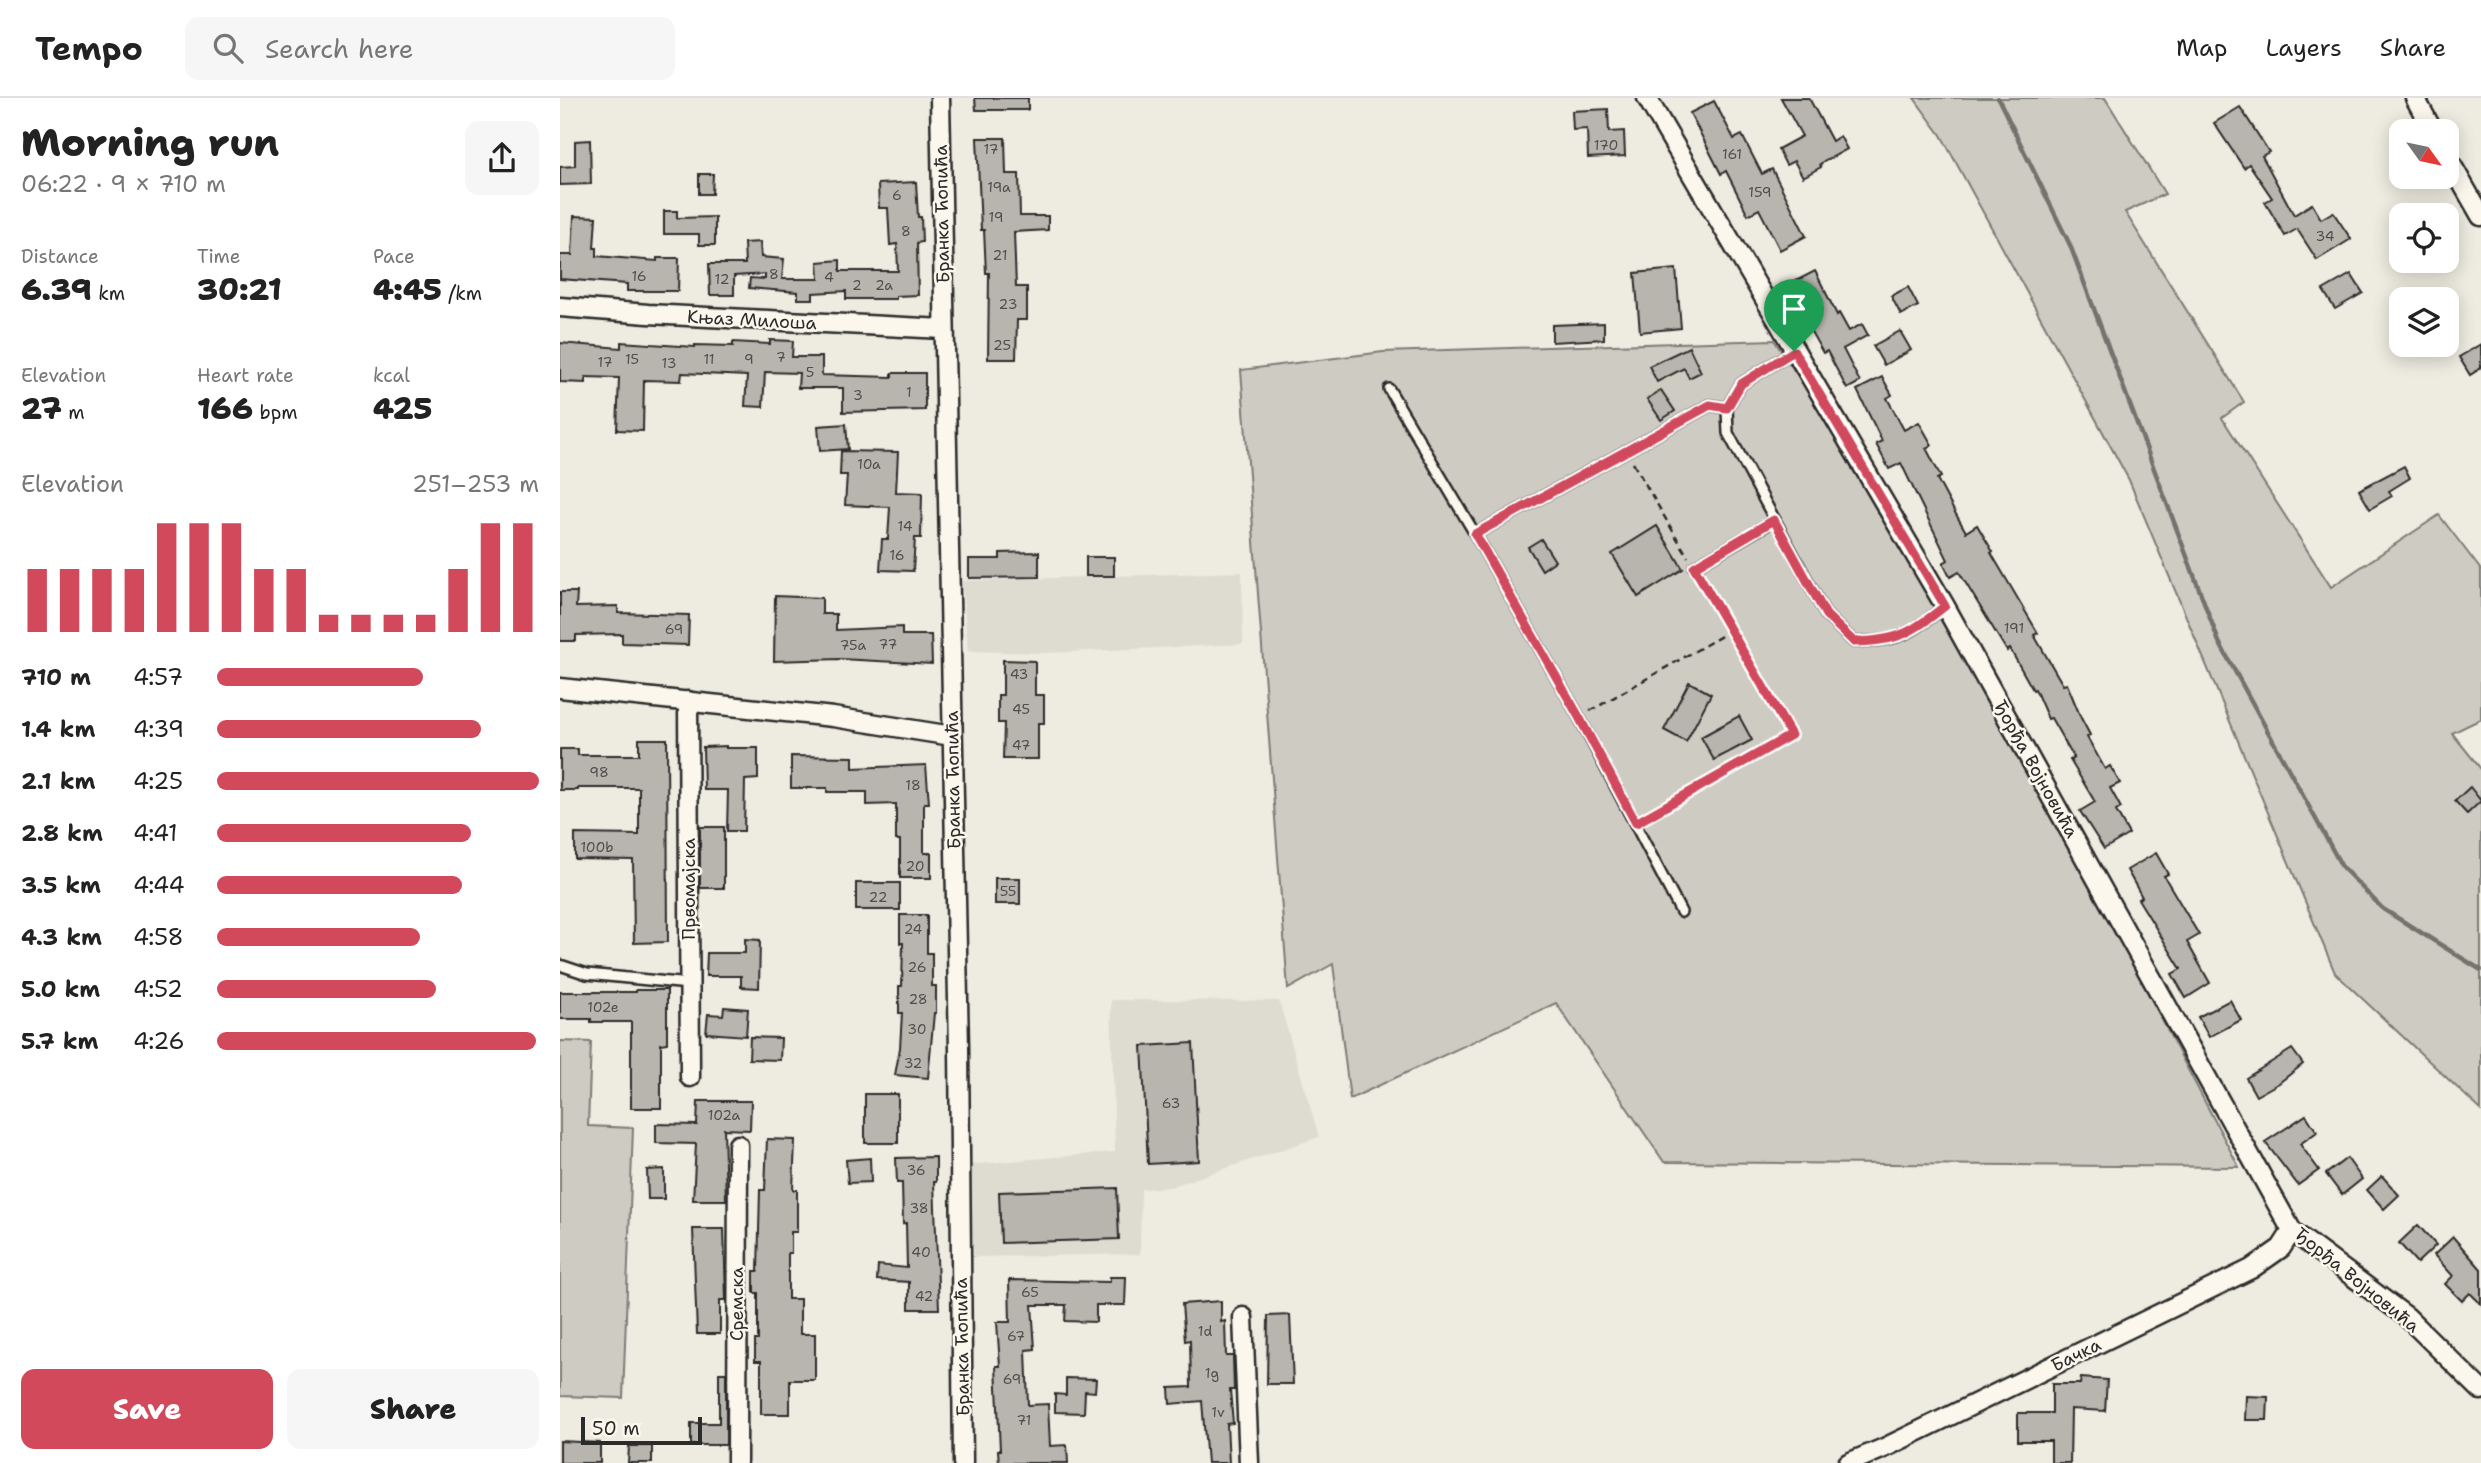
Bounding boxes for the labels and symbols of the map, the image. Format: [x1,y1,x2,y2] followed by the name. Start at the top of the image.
[2389,119,2459,189] north arrow
[1594,136,1618,154] house number: 170
[984,140,998,158] house number: 17
[929,144,955,284] street label: Бранка Ћопића
[1722,145,1742,163] house number: 161
[987,178,1011,196] house number: 19a
[1748,183,1772,201] house number: 159
[892,186,902,204] house number: 6
[988,208,1004,226] house number: 19
[901,222,911,240] house number: 8
[2315,227,2335,245] house number: 34
[993,246,1007,264] house number: 21
[769,265,779,283] house number: 8
[631,267,647,285] house number: 16
[824,268,834,286] house number: 4
[715,270,729,288] house number: 12
[852,276,862,294] house number: 2
[875,276,893,294] house number: 2a
[1764,279,1824,351] pin
[999,295,1017,313] house number: 23
[686,305,818,335] street label: Књаз Милоша
[993,336,1011,354] house number: 25
[776,348,786,366] house number: 7
[625,350,639,368] house number: 15
[703,350,715,368] house number: 11
[744,350,754,368] house number: 9
[598,353,612,371] house number: 17
[662,354,676,372] house number: 13
[806,363,814,381] house number: 5
[906,383,912,401] house number: 1
[853,386,863,404] house number: 3
[857,455,881,473] house number: 10a
[897,517,913,535] house number: 14
[889,546,905,564] house number: 16
[2004,619,2024,637] house number: 191
[665,620,683,638] house number: 69
[879,635,897,653] house number: 77
[840,636,867,654] house number: 75a
[1010,665,1028,683] house number: 43
[1988,696,2084,842] street label: Ђорђа Војновића
[1012,700,1030,718] house number: 45
[940,710,966,850] street label: Бранка Ћопића
[1012,736,1030,754] house number: 47
[589,763,609,781] house number: 98
[905,776,921,794] house number: 18
[580,838,614,856] house number: 100b
[677,838,701,940] street label: Првомајска
[905,857,925,875] house number: 20
[1000,882,1016,900] house number: 55
[869,888,887,906] house number: 22
[904,920,923,938] house number: 24
[908,958,927,976] house number: 26
[908,990,928,1008] house number: 28
[587,998,619,1016] house number: 102e
[907,1020,927,1038] house number: 30
[904,1054,922,1072] house number: 32
[1162,1094,1180,1112] house number: 63
[708,1106,740,1124] house number: 102a
[906,1161,926,1179] house number: 36
[909,1199,929,1217] house number: 38
[2289,1222,2425,1338] street label: Ђорђа Војновића
[911,1243,931,1261] house number: 40
[725,1267,749,1341] street label: Сремска
[949,1277,975,1417] street label: Бранка Ћопића
[1021,1283,1039,1301] house number: 65
[915,1287,933,1305] house number: 42
[1198,1322,1212,1340] house number: 1d
[1007,1327,1025,1345] house number: 67
[2047,1333,2105,1377] street label: Бачка
[1205,1364,1219,1382] house number: 1g
[1003,1370,1021,1388] house number: 69
[1211,1403,1225,1421] house number: 1v
[1017,1411,1031,1429] house number: 71
[581,1414,702,1446] scale bar

